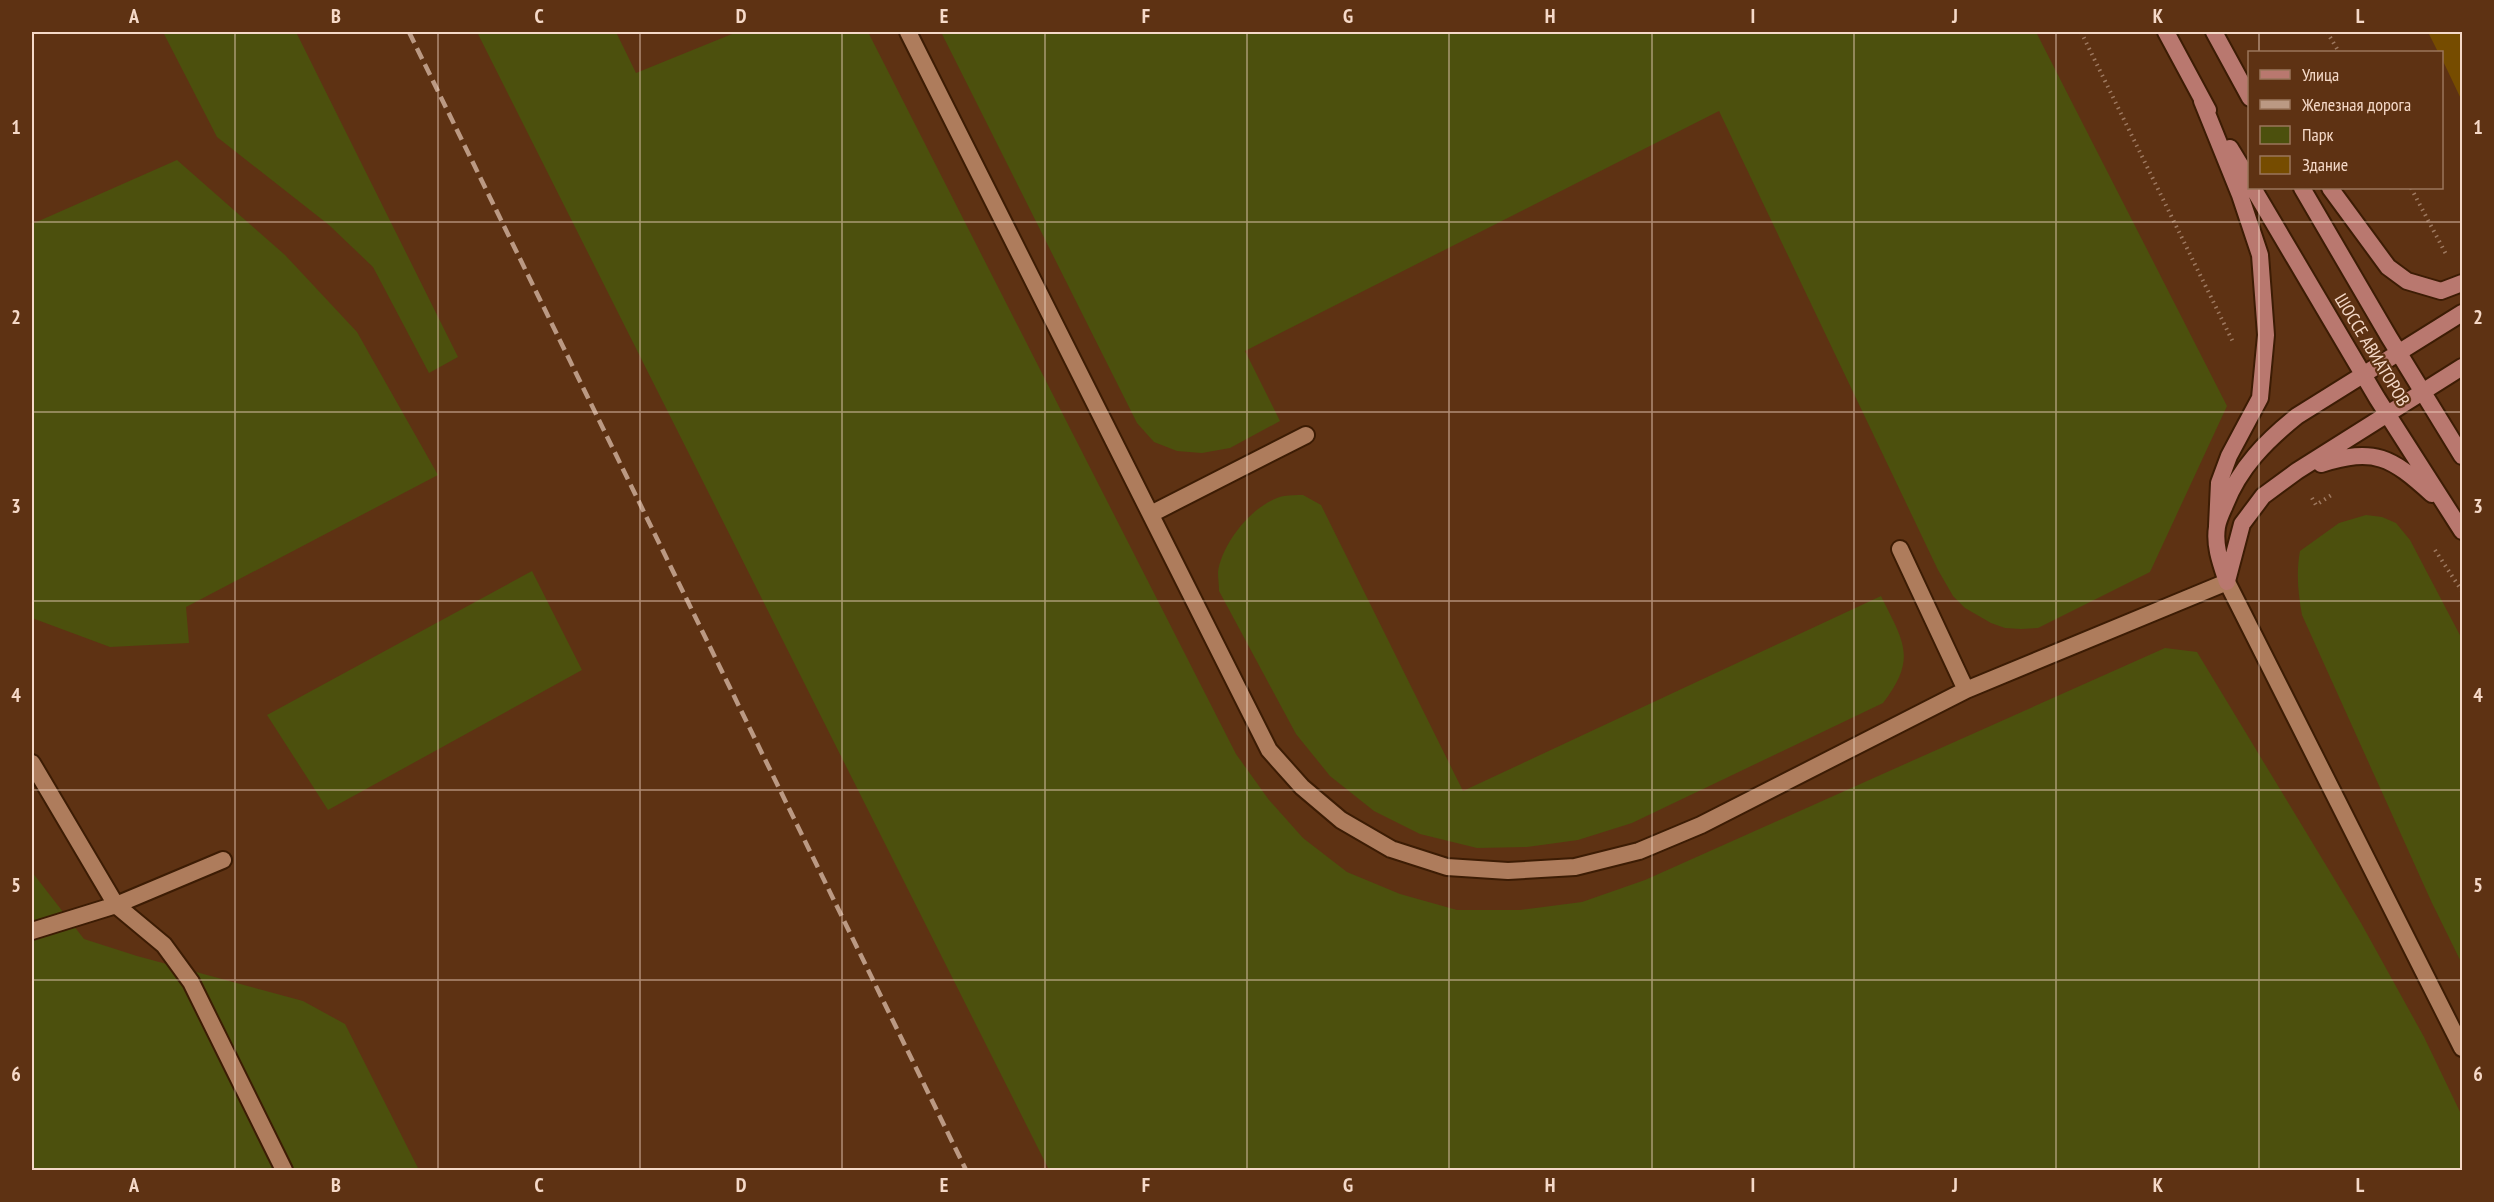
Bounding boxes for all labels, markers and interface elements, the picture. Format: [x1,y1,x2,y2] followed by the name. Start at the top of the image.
[128,3,140,29] text: A
[331,3,341,29] text: B
[534,3,544,29] text: C
[736,3,747,29] text: D
[940,3,948,29] text: E
[1142,3,1150,29] text: F
[1343,3,1353,29] text: G
[1545,3,1555,29] text: H
[1751,3,1755,29] text: I
[1951,3,1958,29] text: J
[2153,3,2164,29] text: K
[2356,3,2365,29] text: L
[2248,51,2443,189] legend
[2302,63,2339,86] text: Улица
[2301,93,2411,116] text: Железная дорога
[11,114,21,140] text: 1
[2473,114,2483,140] text: 1
[2302,123,2333,146] text: Парк
[2302,153,2348,176] text: Здание
[2330,289,2415,410] street label: ШОССЕ АВИАТОРОВ
[11,304,21,330] text: 2
[2473,304,2483,330] text: 2
[11,493,21,519] text: 3
[2473,493,2483,519] text: 3
[11,682,21,708] text: 4
[2473,682,2483,708] text: 4
[11,872,21,898] text: 5
[2473,872,2483,898] text: 5
[11,1061,21,1087] text: 6
[2473,1061,2483,1087] text: 6
[128,1172,140,1198] text: A
[331,1172,341,1198] text: B
[534,1172,544,1198] text: C
[736,1172,747,1198] text: D
[940,1172,948,1198] text: E
[1142,1172,1150,1198] text: F
[1343,1172,1353,1198] text: G
[1545,1172,1555,1198] text: H
[1751,1172,1755,1198] text: I
[1951,1172,1958,1198] text: J
[2153,1172,2164,1198] text: K
[2356,1172,2365,1198] text: L

